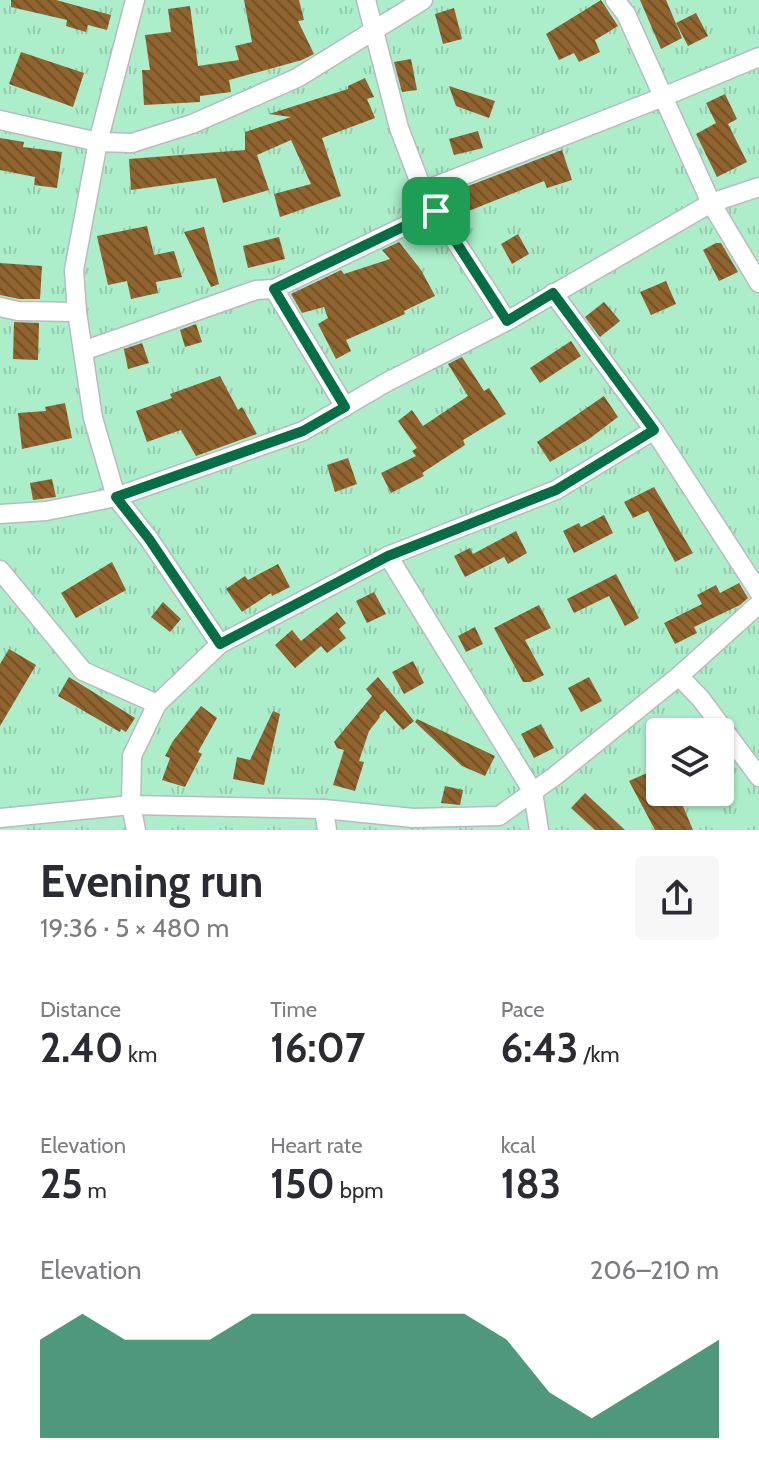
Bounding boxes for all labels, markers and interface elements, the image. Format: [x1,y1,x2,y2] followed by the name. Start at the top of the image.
[402,177,470,245] pin
[414,189,458,233] icon: arrive
[646,718,734,806] map controls
[646,718,734,806] button: layers
[40,855,263,908] text: Evening run
[635,856,719,940] button: share
[40,912,229,944] text: 19:36 · 5 × 480 m
[40,996,121,1023] text: Distance
[270,996,317,1023] text: Time
[501,996,545,1023] text: Pace
[40,1023,123,1072] text: 2.40
[270,1023,365,1072] text: 16:07
[501,1023,578,1072] text: 6:43
[123,1041,157,1068] text: km
[578,1041,620,1068] text: /km
[40,1132,126,1159] text: Elevation
[270,1132,362,1159] text: Heart rate
[501,1132,536,1159] text: kcal
[40,1159,83,1208] text: 25
[270,1159,335,1208] text: 150
[501,1159,561,1208] text: 183
[83,1177,107,1204] text: m
[335,1177,384,1204] text: bpm
[40,1254,142,1286] text: Elevation
[590,1254,719,1286] text: 206–210 m

